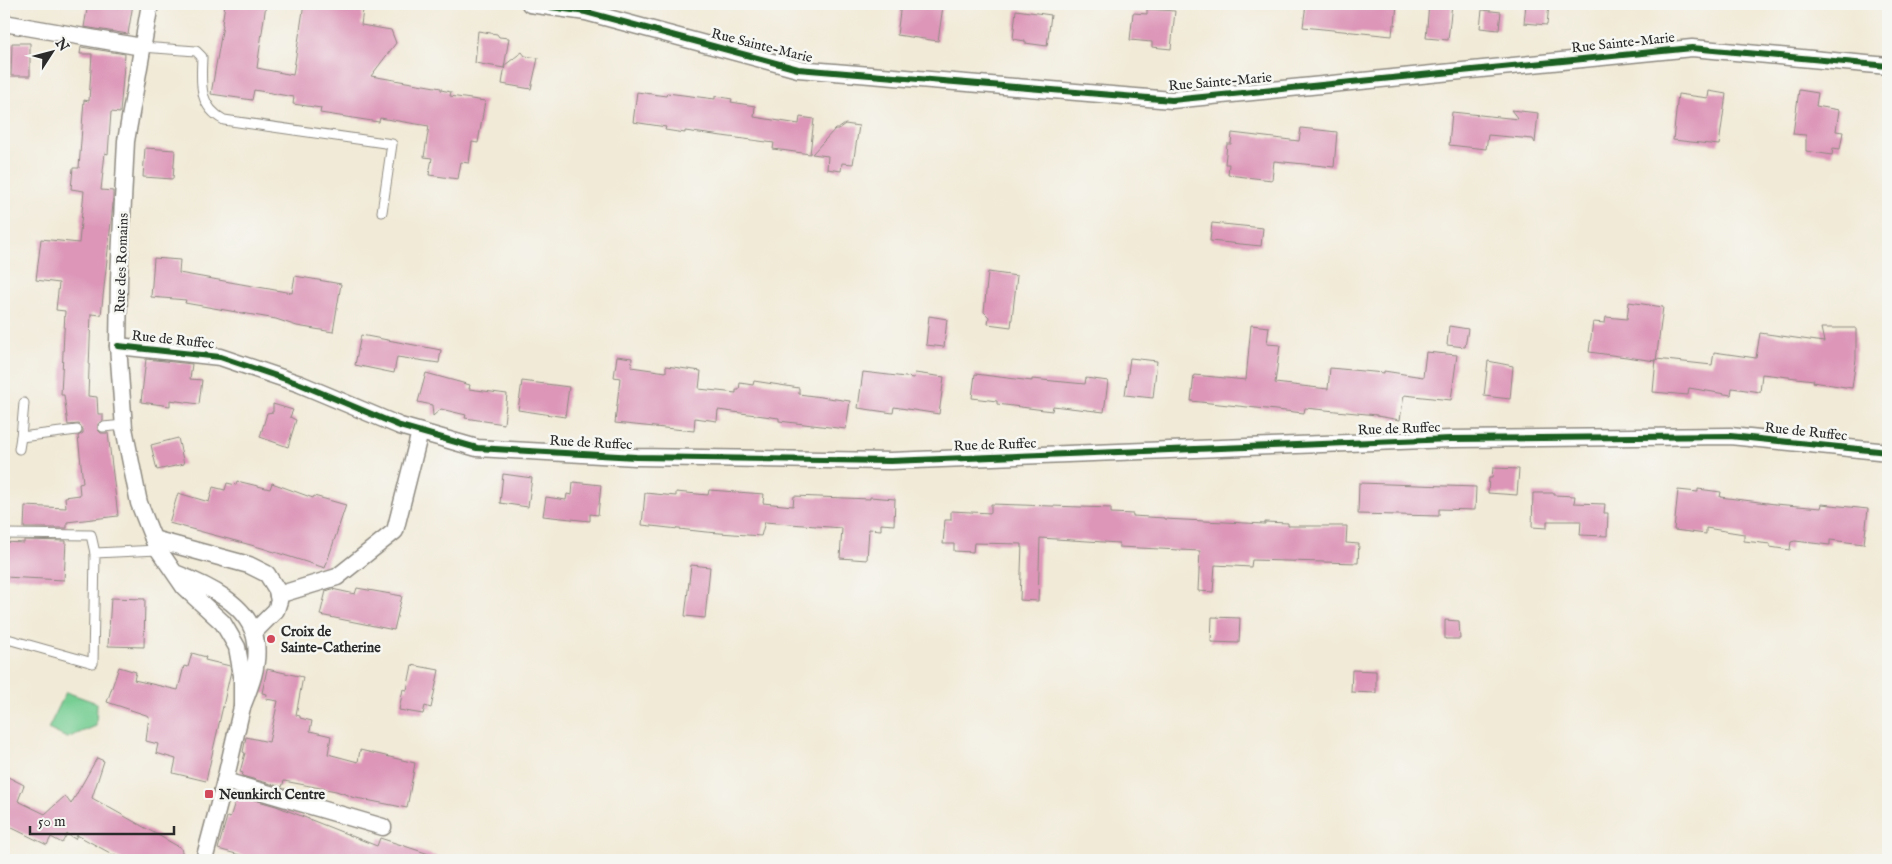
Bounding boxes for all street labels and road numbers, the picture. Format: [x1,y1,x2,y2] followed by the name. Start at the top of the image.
[709,25,815,67] street label: Rue Sainte-Marie
[1570,29,1676,57] street label: Rue Sainte-Marie
[1168,68,1273,95] street label: Rue Sainte-Marie
[111,213,133,313] street label: Rue des Romains
[131,327,215,353] street label: Rue de Ruffec
[1357,419,1441,439] street label: Rue de Ruffec
[1764,419,1848,445] street label: Rue de Ruffec
[549,432,633,454] street label: Rue de Ruffec
[953,435,1037,455] street label: Rue de Ruffec

